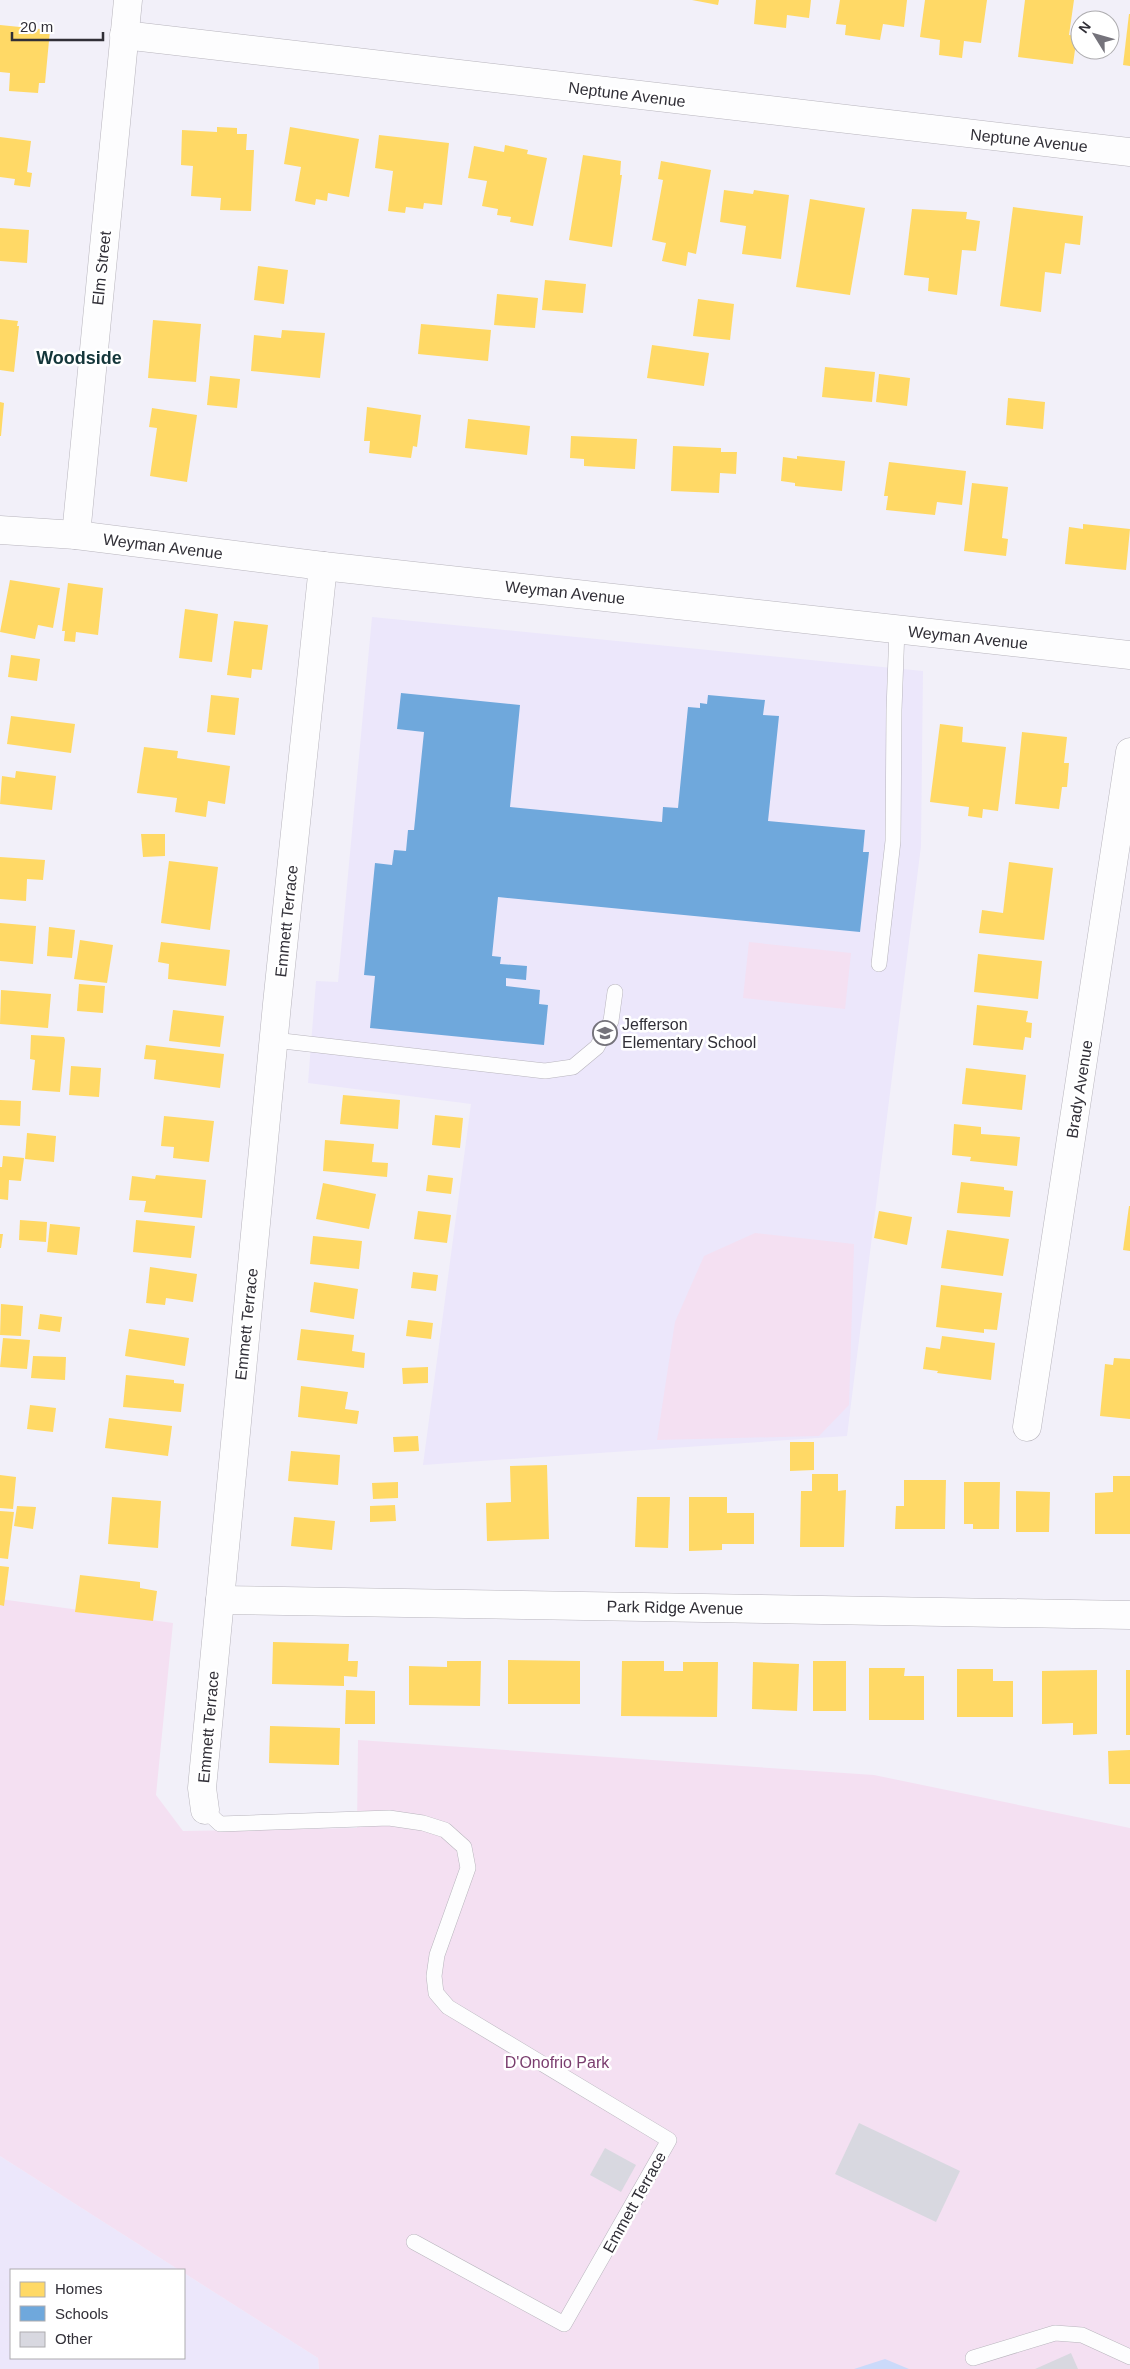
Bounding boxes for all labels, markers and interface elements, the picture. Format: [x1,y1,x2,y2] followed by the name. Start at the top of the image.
[12,10,104,42] scale bar
[1070,10,1120,60] north arrow
[20,18,53,35] text: 20 m
[1075,18,1094,36] text: N
[567,79,687,110] street label: Neptune Avenue
[969,126,1089,155] street label: Neptune Avenue
[89,229,114,306] street label: Elm Street
[36,348,122,368] district label: Woodside
[102,531,224,562] street label: Weyman Avenue
[504,578,626,607] street label: Weyman Avenue
[907,623,1029,652] street label: Weyman Avenue
[272,864,301,978] street label: Emmett Terrace
[622,1016,756,1051] place label: Jefferson Elementary School
[592,1020,618,1046] school or university icon: Jefferson Elementary School
[1063,1039,1096,1139] street label: Brady Avenue
[232,1267,261,1381] street label: Emmett Terrace
[607,1598,744,1617] street label: Park Ridge Avenue
[195,1670,222,1784] street label: Emmett Terrace
[505,2054,610,2071] park label: D'Onofrio Park
[600,2149,669,2256] street label: Emmett Terrace
[10,2269,185,2359] legend
[55,2280,103,2297] text: Homes
[55,2305,108,2322] text: Schools
[55,2330,93,2347] text: Other

